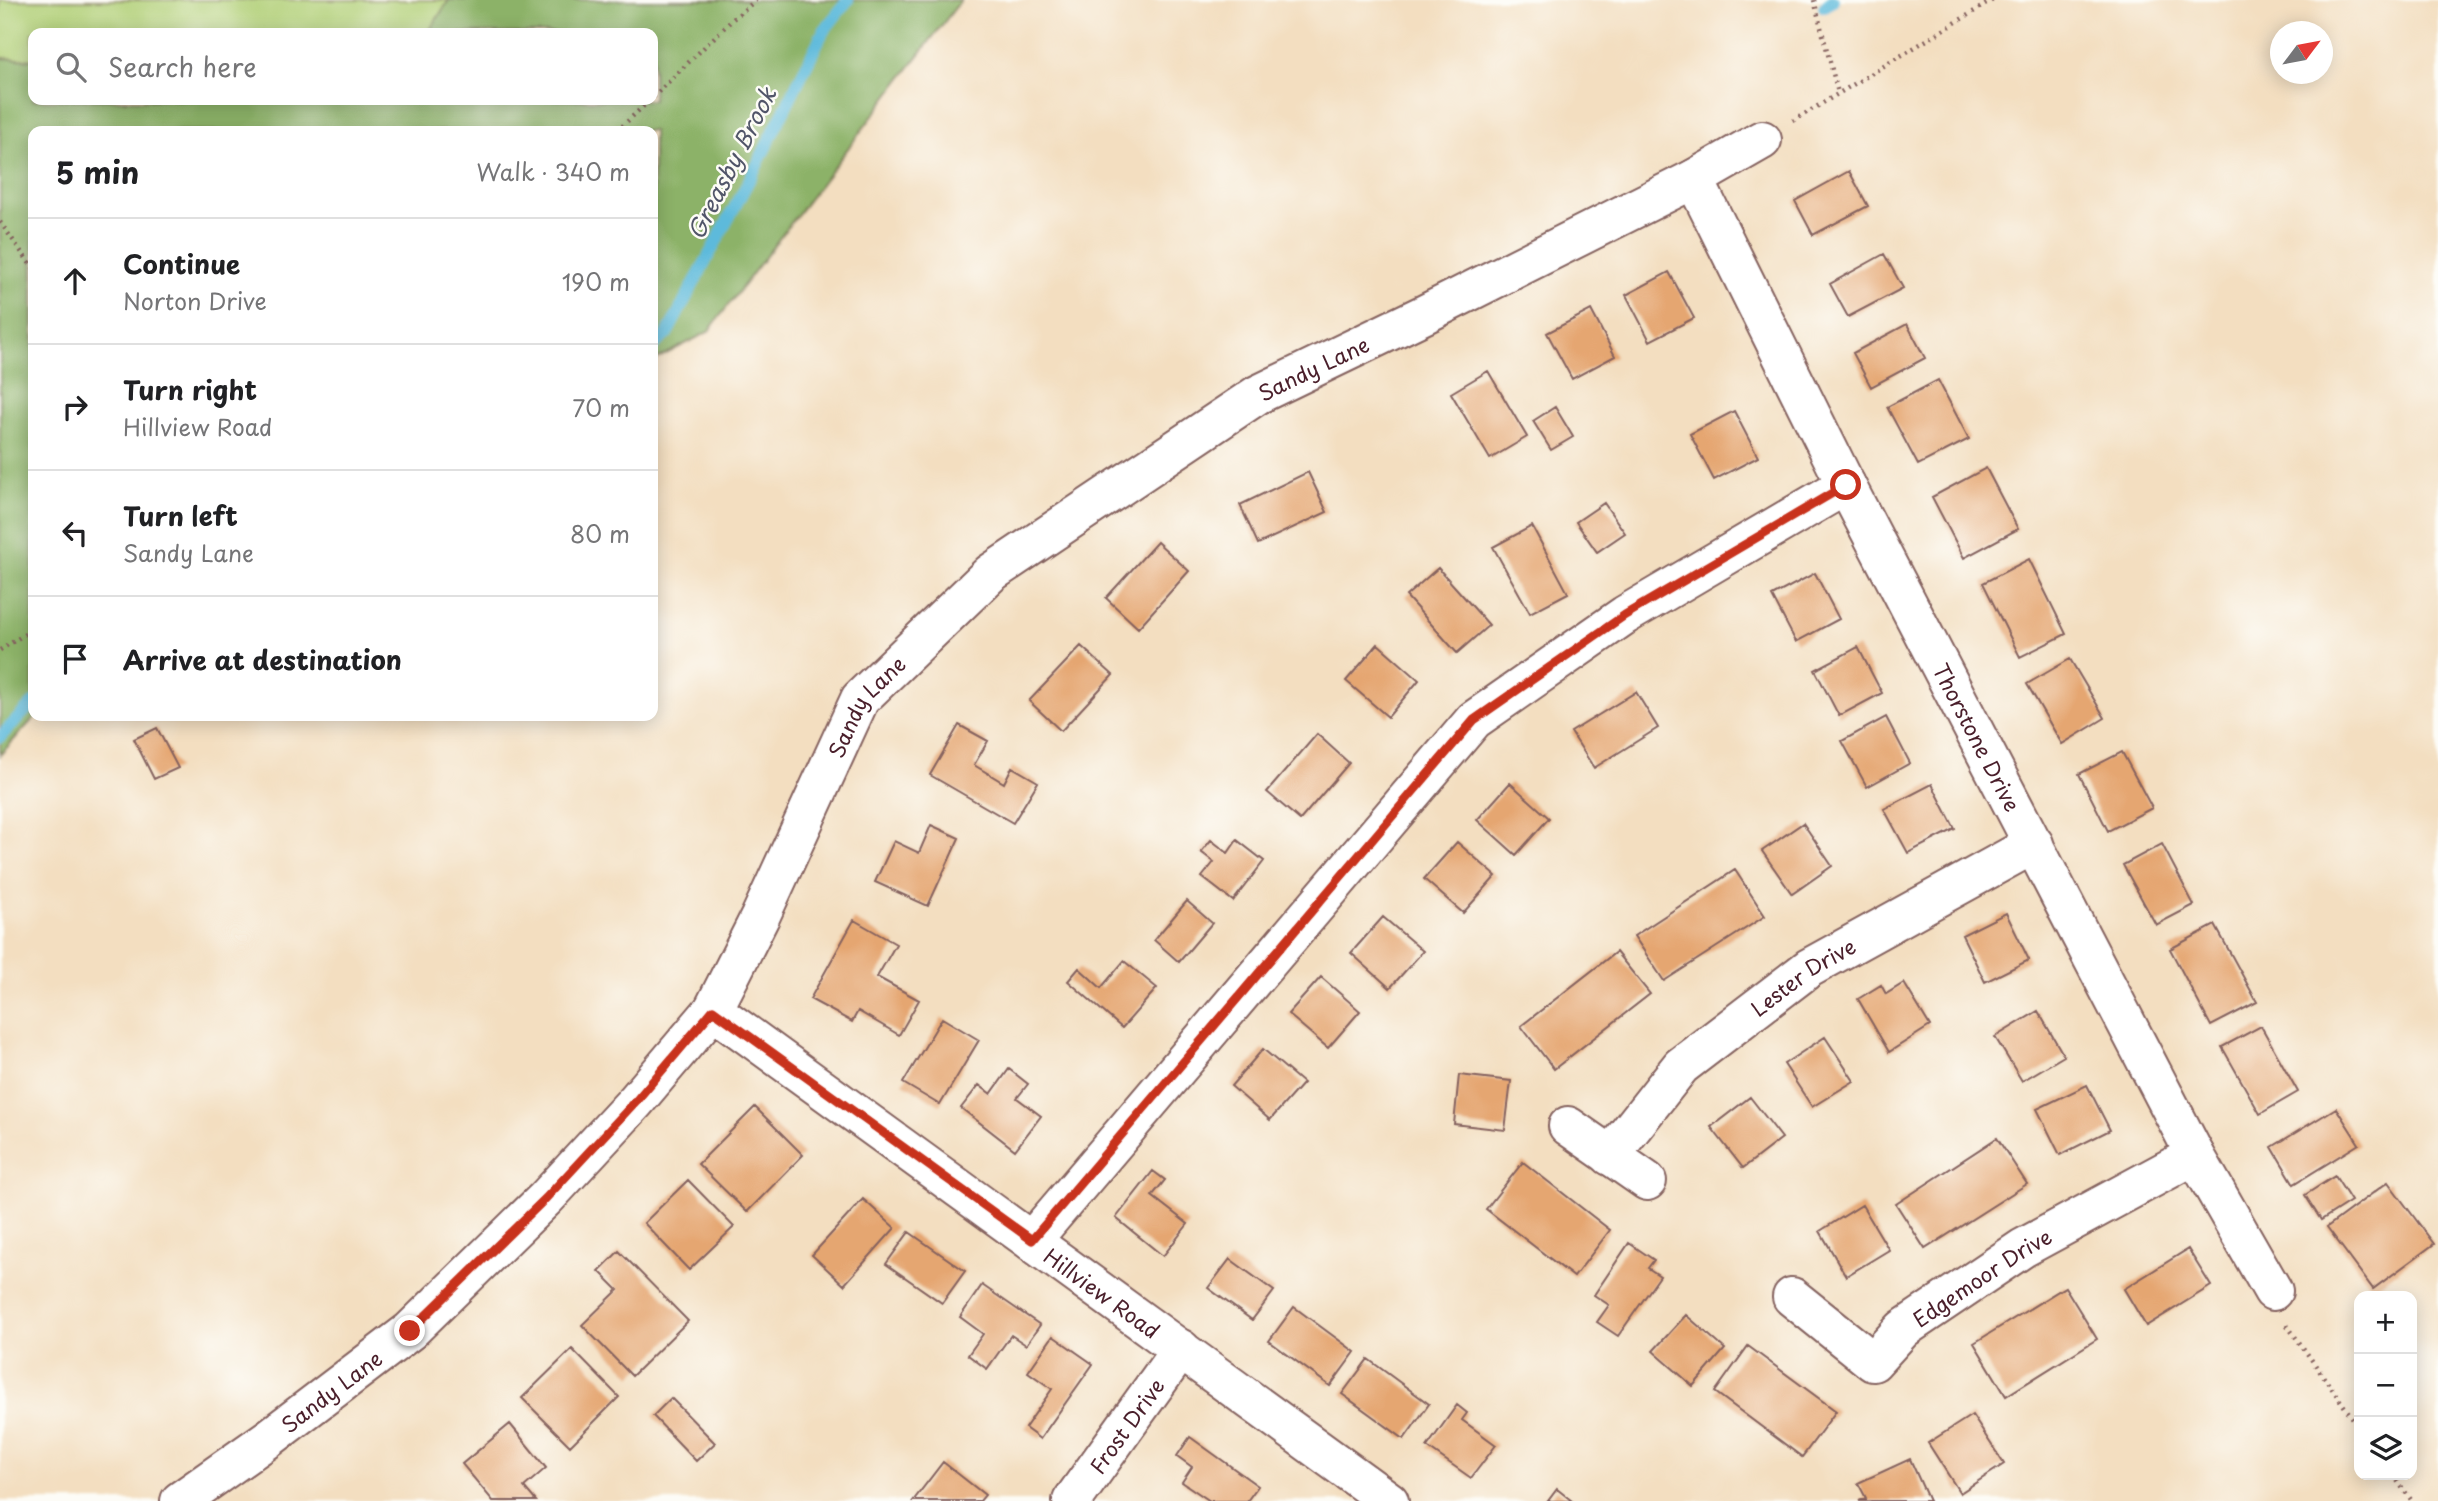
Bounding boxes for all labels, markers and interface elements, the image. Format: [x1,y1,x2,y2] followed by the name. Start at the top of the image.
[2270,21,2333,84] north arrow
[28,28,658,105] search box
[108,47,257,86] text: Search here
[52,48,90,86] icon: search
[678,80,785,245] water label: Greasby Brook
[56,149,139,194] text: 5 min
[477,154,630,189] text: Walk · 340 m
[123,244,240,283] text: Continue
[56,262,94,300] icon: ahead
[562,264,630,299] text: 190 m
[123,283,267,318] text: Norton Drive
[1252,328,1374,408] street label: Sandy Lane
[123,370,257,409] text: Turn right
[56,388,94,426] icon: right
[572,390,630,425] text: 70 m
[123,409,272,444] text: Hillview Road
[1830,469,1861,500] route start
[123,496,238,535] text: Turn left
[56,514,94,552] icon: left
[570,516,630,551] text: 80 m
[123,535,254,570] text: Sandy Lane
[56,640,94,678] icon: arrive
[123,640,402,679] text: Arrive at destination
[819,648,912,763] street label: Sandy Lane
[1926,658,2029,817] street label: Thorstone Drive
[1743,929,1861,1024] street label: Lester Drive
[1906,1220,2057,1334] street label: Edgemoor Drive
[1038,1240,1167,1346] street label: Hillview Road
[2354,1291,2417,1480] map controls
[2354,1291,2417,1354] button: +
[394,1315,425,1346] route end
[274,1342,388,1440] street label: Sandy Lane
[2354,1354,2417,1417] button: −
[1081,1371,1171,1480] street label: Frost Drive
[2354,1417,2417,1480] button: layers

